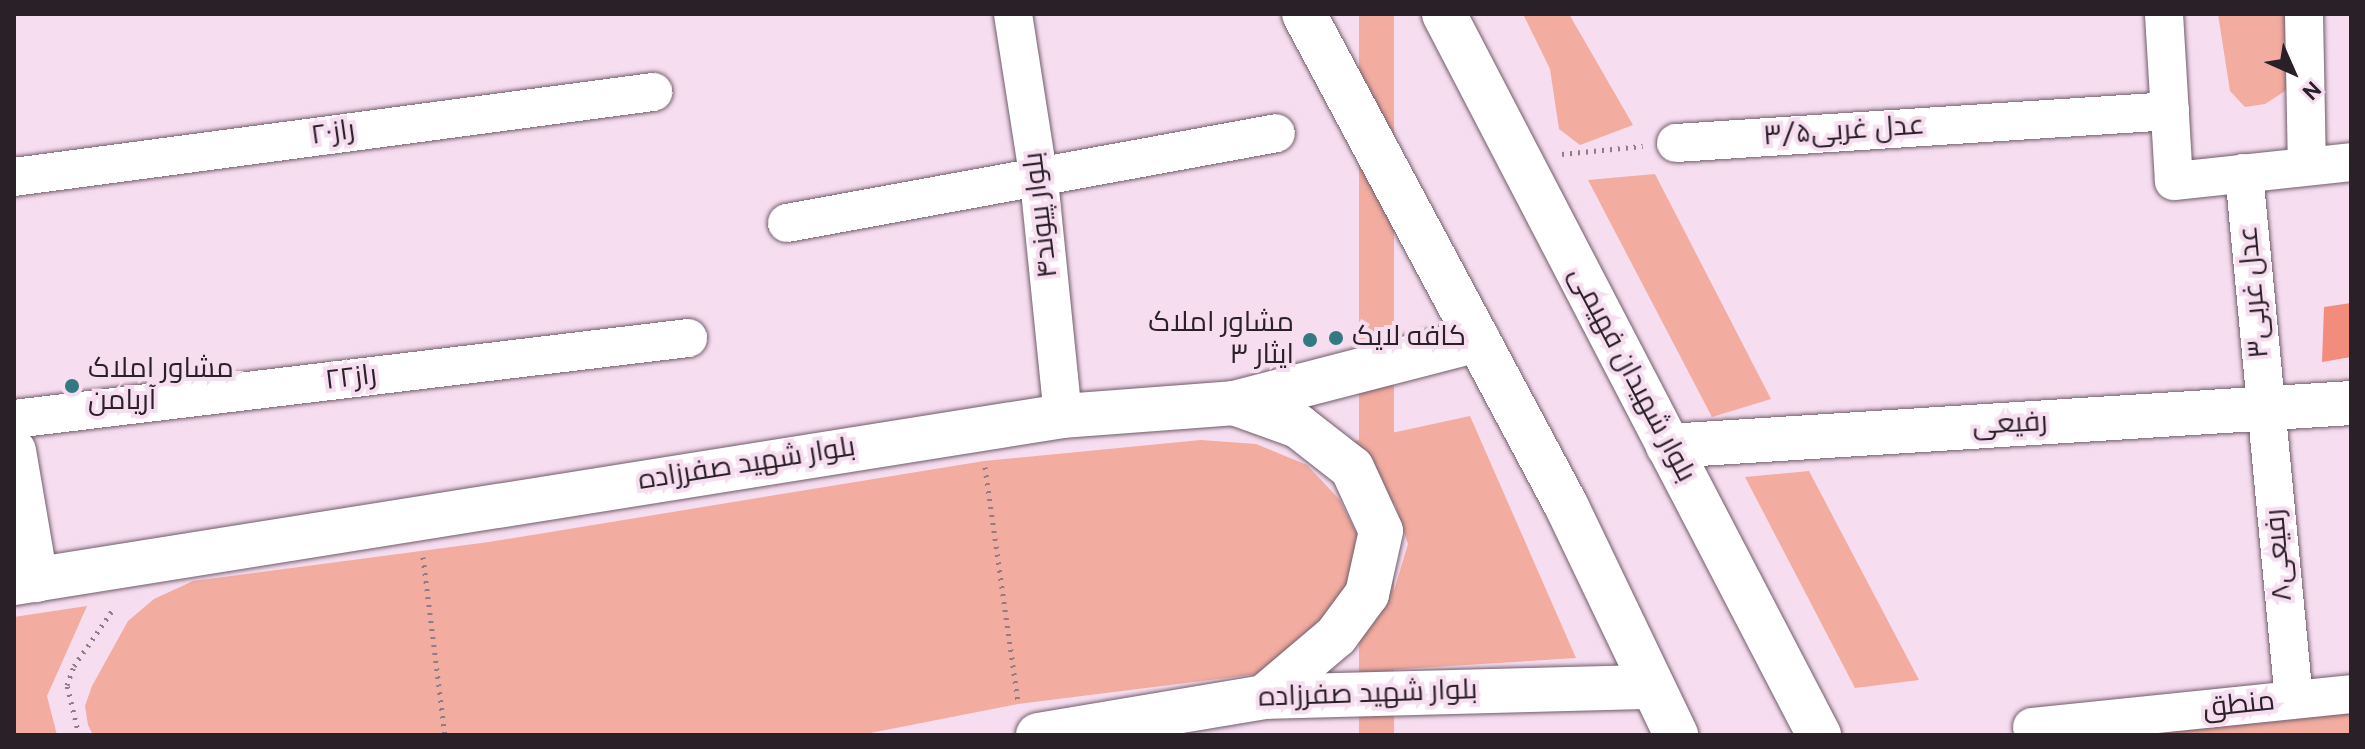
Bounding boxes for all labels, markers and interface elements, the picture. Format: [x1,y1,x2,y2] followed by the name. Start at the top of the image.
[2253,32,2333,112] north arrow
[2295,74,2325,104] text: N
[1762,110,1926,154] street label: عدل غربی۳/۵
[309,114,357,154] street label: راز۲۰
[1018,150,1066,280] street label: بلوار پیوند۴
[2232,224,2278,360] street label: عدل غربی۳
[1560,262,1702,488] street label: بلوار شهیدان فهیمی
[1148,307,1294,373] place label: مشاور املاک ایثار ۳
[1352,321,1466,355] place label: کافه لایک
[1327,329,1345,347] marker: کافه لایک
[1301,331,1319,349] marker: مشاور املاک ایثار ۳
[88,353,234,419] place label: مشاور املاک آریامن
[323,359,379,399] street label: راز۲۲
[63,377,81,395] marker: مشاور املاک آریامن
[1972,406,2048,444] street label: رفیعی
[636,431,858,499] street label: بلوار شهید صفرزاده
[2259,507,2301,603] street label: ۸رفیعی
[1258,674,1478,716] street label: بلوار شهید صفرزاده
[2201,686,2277,726] street label: منطق

